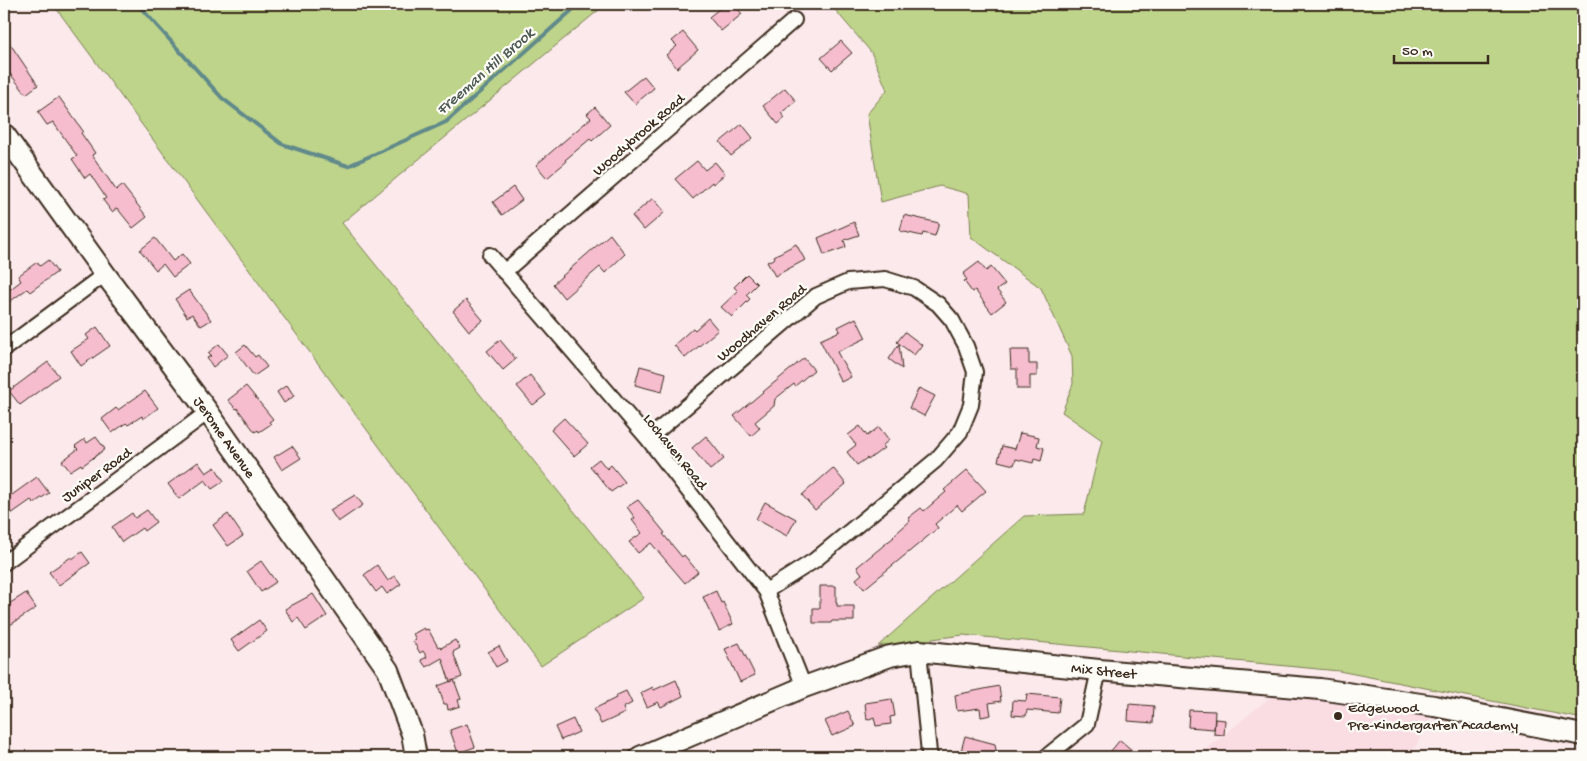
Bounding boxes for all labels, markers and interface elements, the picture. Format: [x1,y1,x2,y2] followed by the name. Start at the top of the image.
[434,24,540,120] water label: Freeman Hill Brook
[1394,32,1488,64] scale bar
[1402,43,1433,61] text: 50 m
[590,90,690,180] street label: Woodybrook Road
[714,280,812,366] street label: Woodhaven Road
[189,394,259,483] street label: Jerome Avenue
[638,411,711,495] street label: Lochaven Road
[59,443,137,507] street label: Juniper Road
[1070,660,1139,684] street label: Mix Street
[1347,700,1519,735] place label: Edgewood Pre-Kindergarten Academy
[1332,710,1344,722] marker: Edgewood Pre-Kindergarten Academy

